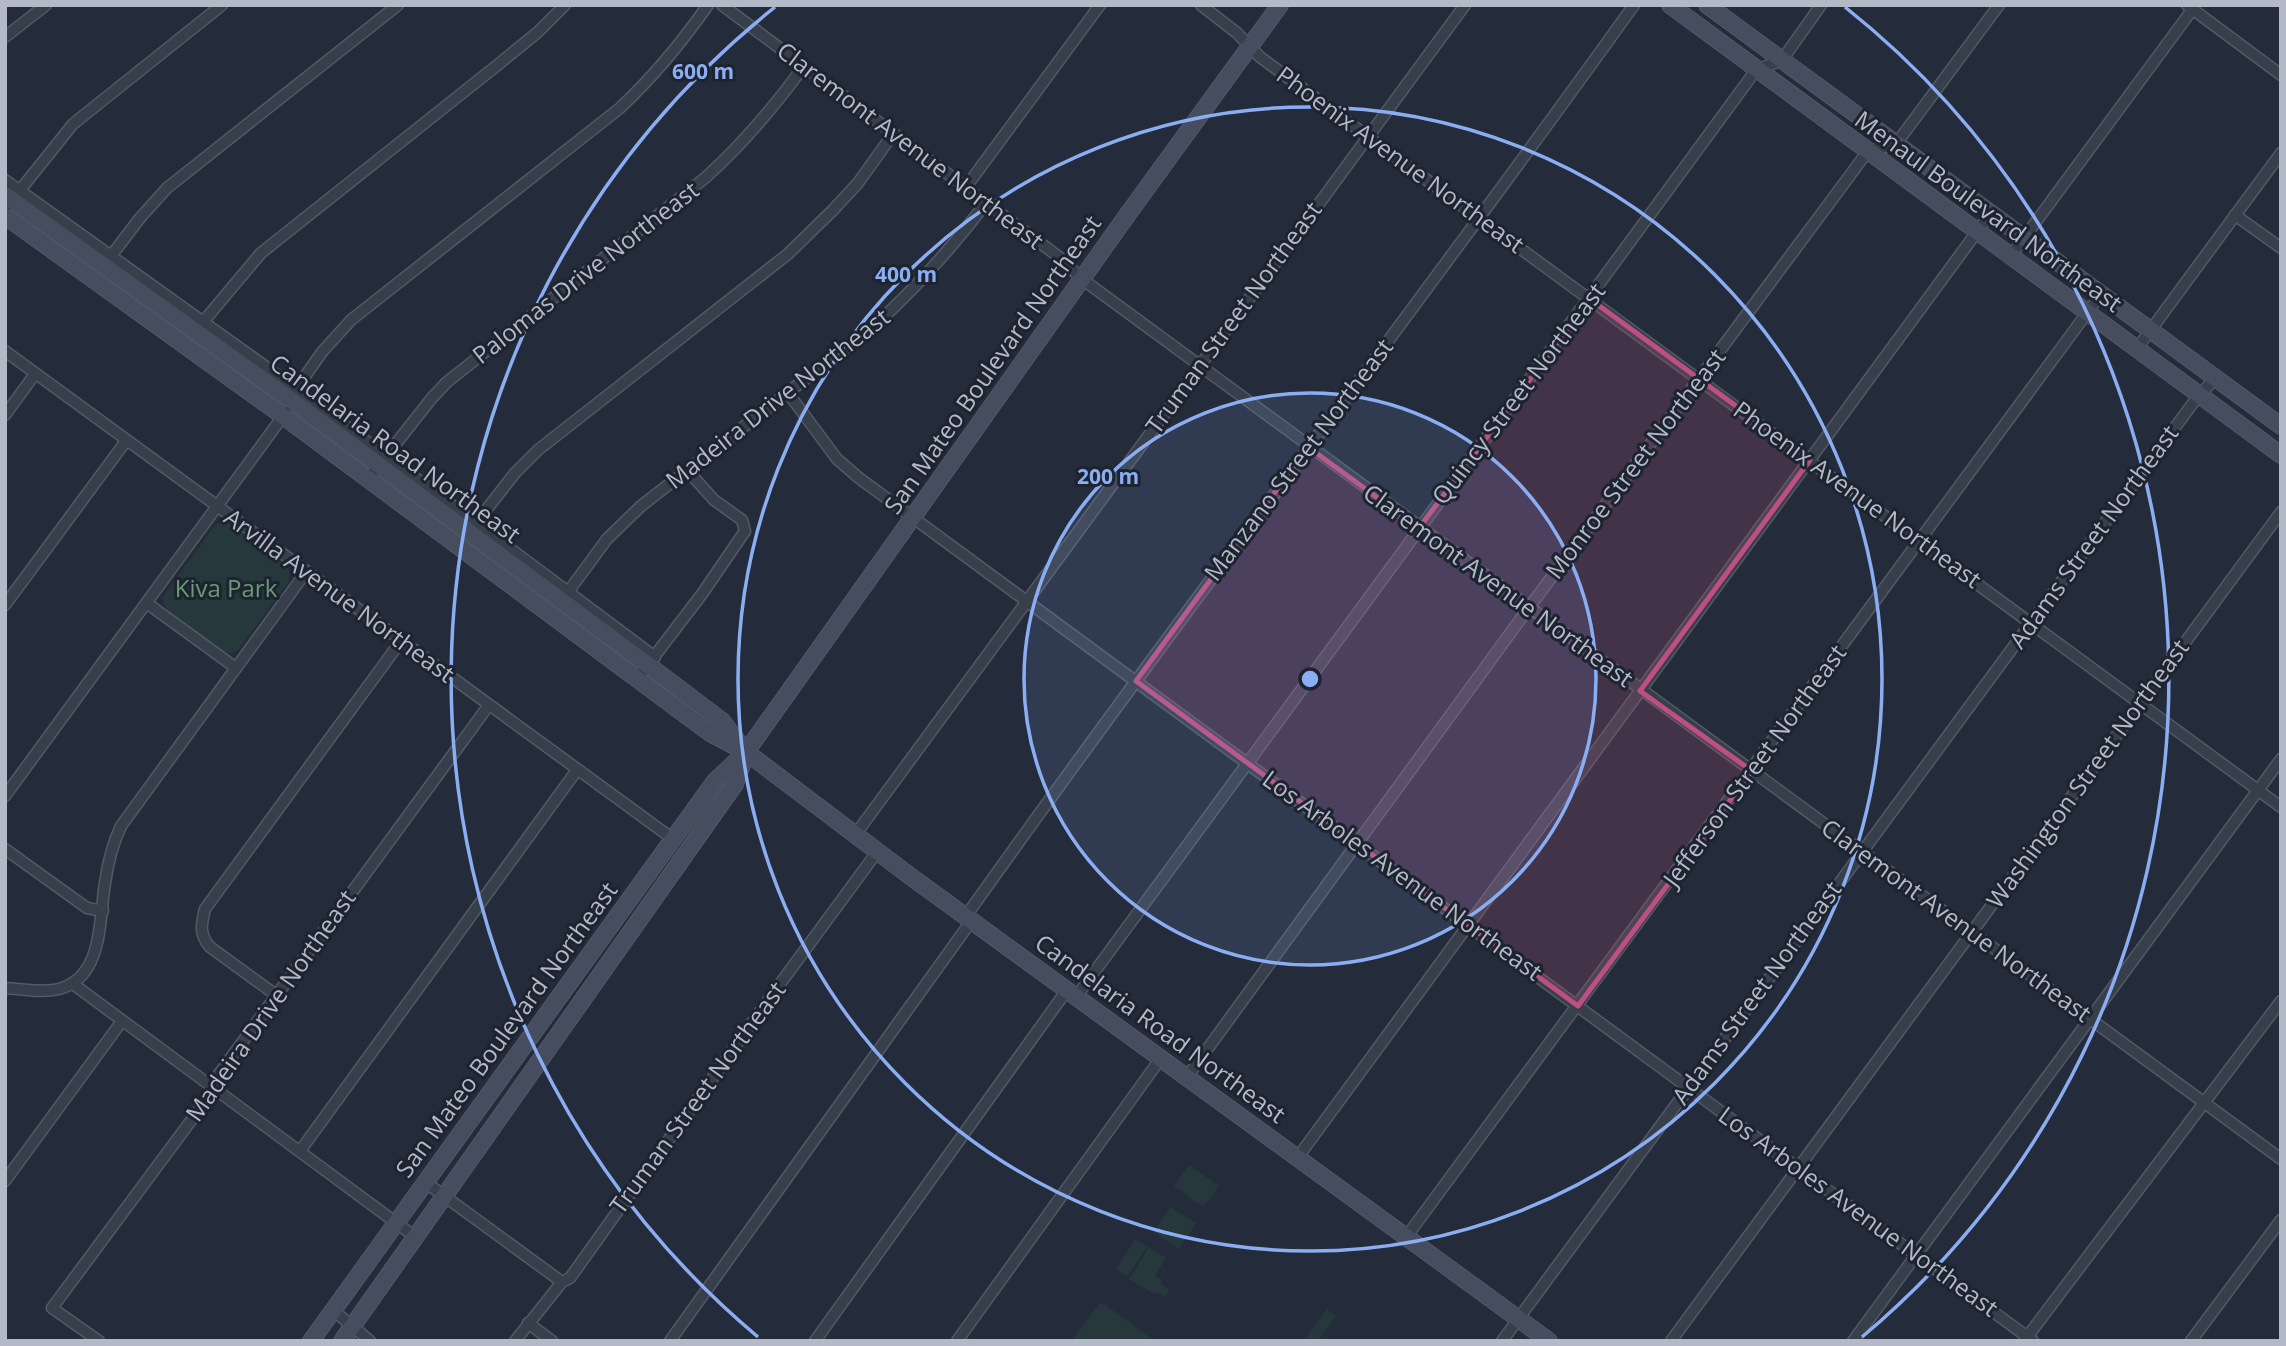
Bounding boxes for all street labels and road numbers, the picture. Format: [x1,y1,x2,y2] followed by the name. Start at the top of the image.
[771,33,1051,256] street label: Claremont Avenue Northeast
[1270,58,1531,260] street label: Phoenix Avenue Northeast
[1849,103,2129,319] street label: Menaul Boulevard Northeast
[465,173,705,371] street label: Palomas Drive Northeast
[1137,194,1328,440] street label: Truman Street Northeast
[876,208,1108,520] street label: San Mateo Boulevard Northeast
[1424,276,1612,511] street label: Quincy Street Northeast
[658,300,896,496] street label: Madeira Drive Northeast
[1196,331,1400,587] street label: Manzano Street Northeast
[1537,341,1732,585] street label: Monroe Street Northeast
[264,346,528,550] street label: Candelaria Road Northeast
[1727,393,1988,595] street label: Phoenix Avenue Northeast
[2000,418,2185,655] street label: Adams Street Northeast
[1357,476,1641,694] street label: Claremont Avenue Northeast
[218,500,462,690] street label: Arvilla Avenue Northeast
[1978,632,2196,914] street label: Washington Street Northeast
[1653,637,1853,894] street label: Jefferson Street Northeast
[1256,762,1549,988] street label: Los Arboles Avenue Northeast
[1815,811,2099,1029] street label: Claremont Avenue Northeast
[1663,874,1848,1111] street label: Adams Street Northeast
[387,875,624,1184] street label: San Mateo Boulevard Northeast
[177,883,362,1128] street label: Madeira Drive Northeast
[1029,926,1293,1130] street label: Candelaria Road Northeast
[601,974,792,1220] street label: Truman Street Northeast
[1712,1098,2005,1324] street label: Los Arboles Avenue Northeast

